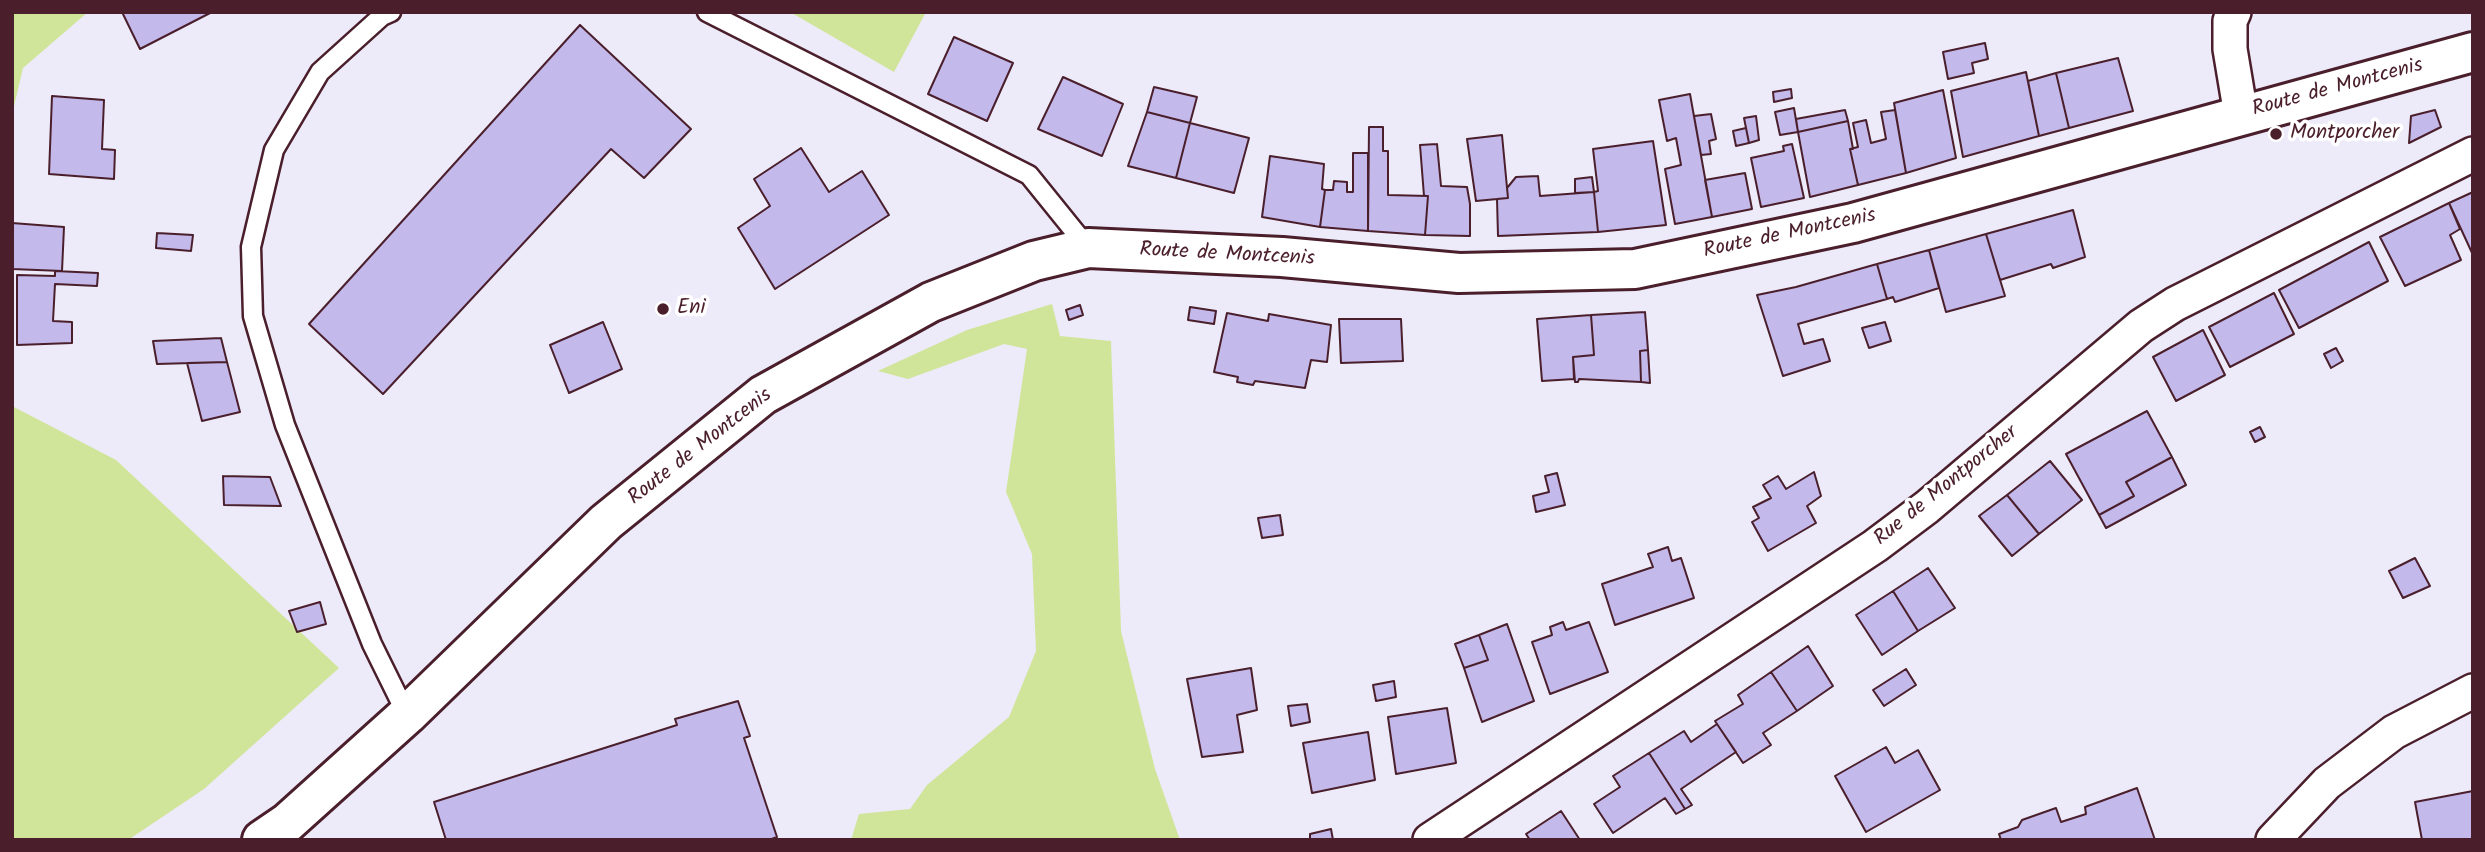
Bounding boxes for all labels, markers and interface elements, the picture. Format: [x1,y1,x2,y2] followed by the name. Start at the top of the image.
[2250,54,2426,124] street label: Route de Montcenis
[2290,121,2399,147] place label: Montporcher
[2268,126,2284,142] marker: Montporcher
[1702,204,1878,266] street label: Route de Montcenis
[1139,239,1315,273] street label: Route de Montcenis
[677,296,705,322] place label: Eni
[655,301,671,317] marker: Eni
[624,384,778,512] street label: Route de Montcenis
[1870,421,2024,553] street label: Rue de Montporcher

